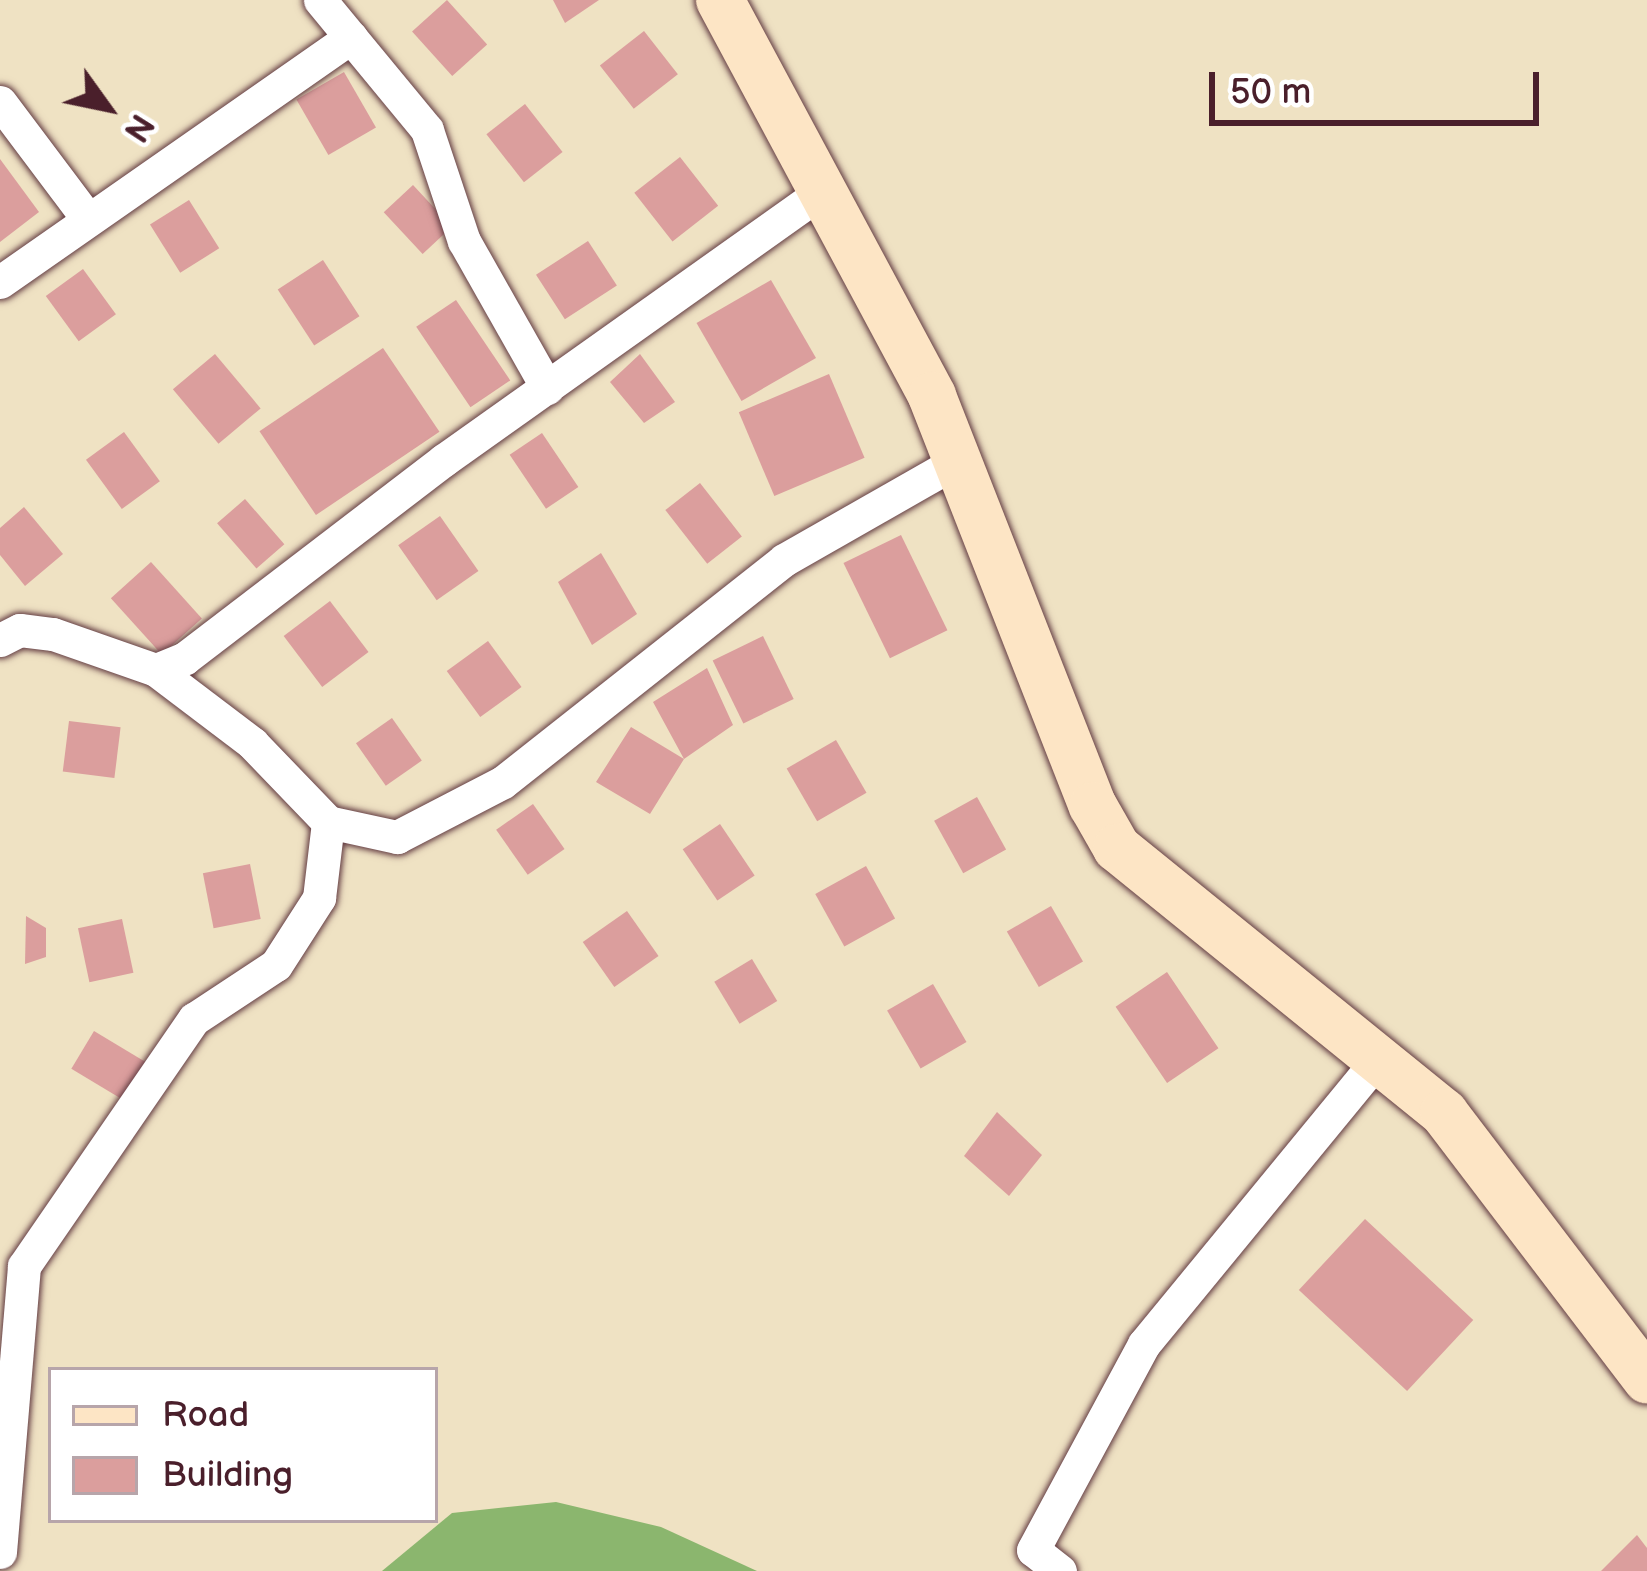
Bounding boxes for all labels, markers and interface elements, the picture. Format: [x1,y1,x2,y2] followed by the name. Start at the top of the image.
[48,48,168,168] north arrow
[1215,48,1545,122] scale bar
[1230,71,1311,114] text: 50 m
[115,106,162,149] text: N
[48,1367,438,1523] legend
[162,1394,249,1437] text: Road
[162,1454,293,1497] text: Building

